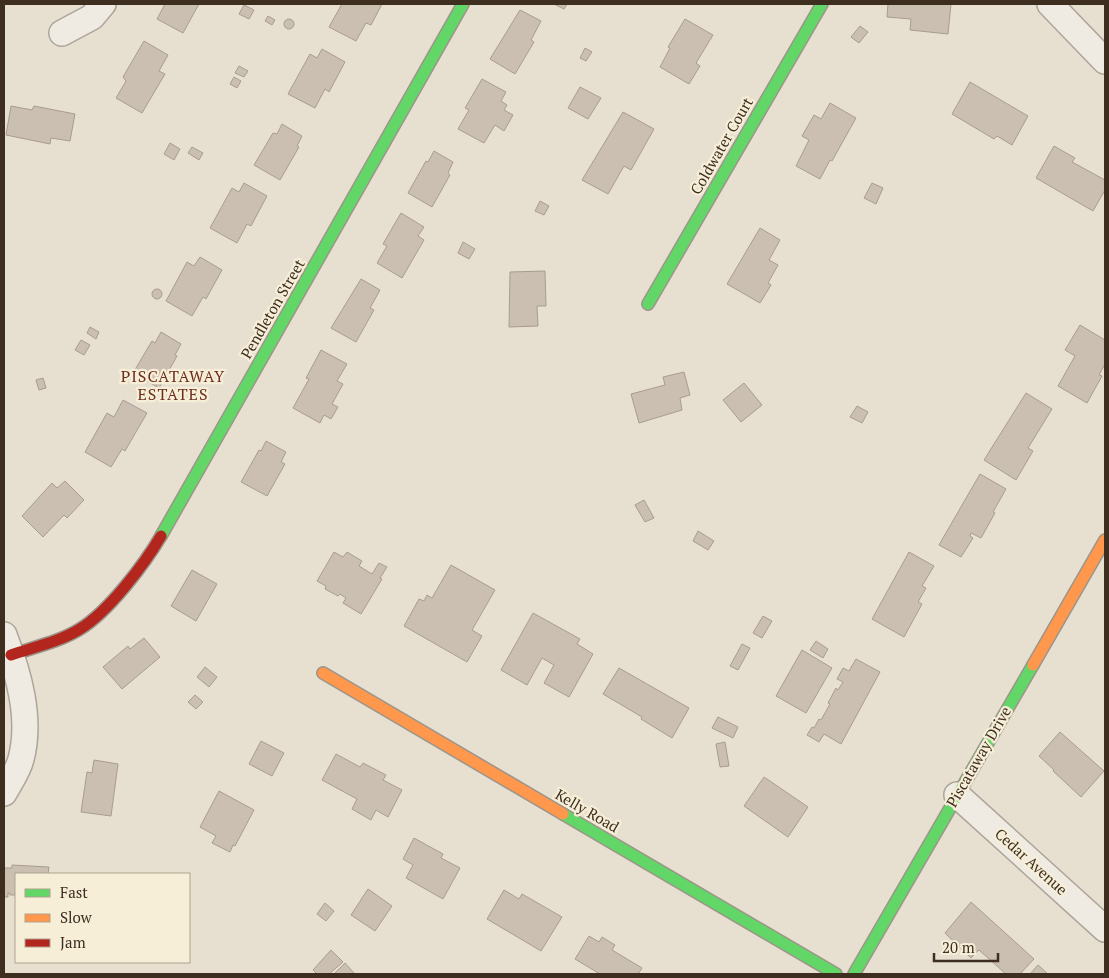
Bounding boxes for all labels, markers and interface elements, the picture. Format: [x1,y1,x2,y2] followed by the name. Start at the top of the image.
[685,93,757,198] street label: Coldwater Court
[236,255,309,362] street label: Pendleton Street
[121,365,225,405] district label: PISCATAWAY ESTATES
[941,703,1015,810] street label: Piscataway Drive
[552,784,623,836] street label: Kelly Road
[991,823,1072,899] street label: Cedar Avenue
[15,873,190,963] legend
[60,882,88,902] text: Fast
[60,907,93,927] text: Slow
[934,930,998,962] scale bar
[60,932,86,952] text: Jam
[942,937,975,957] text: 20 m

